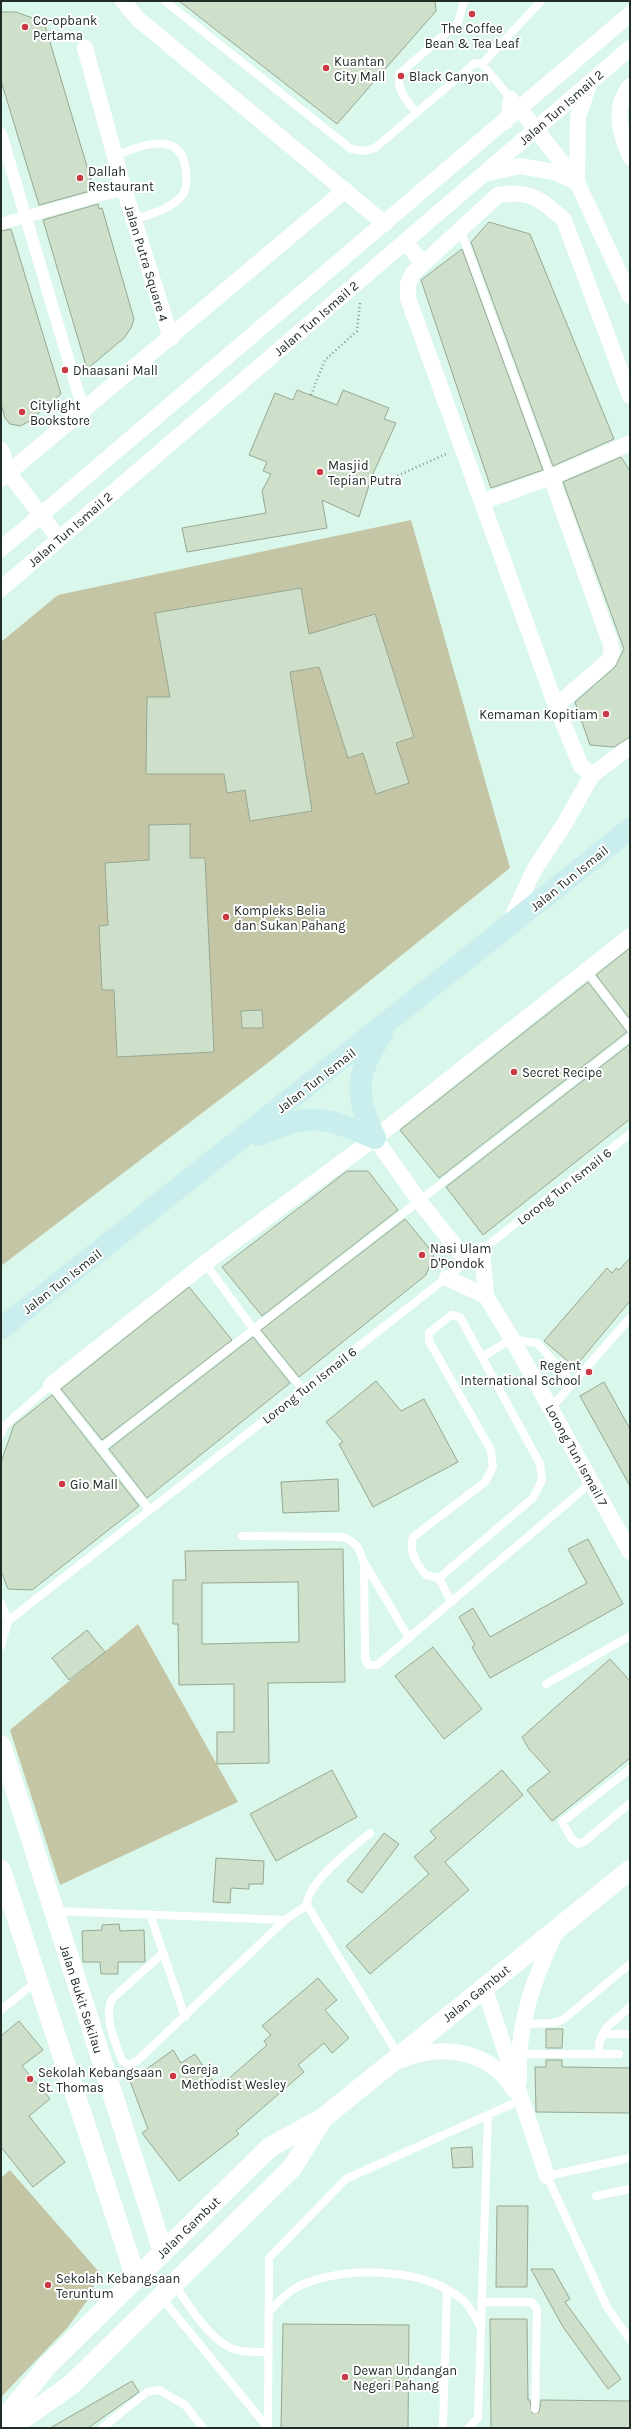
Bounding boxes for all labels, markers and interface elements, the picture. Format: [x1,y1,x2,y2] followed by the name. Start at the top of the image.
[467,9,477,19] marker: The Coffee Bean & Tea Leaf
[33,13,97,43] place label: Co-opbank Pertama
[425,21,520,51] place label: The Coffee Bean & Tea Leaf
[20,22,30,32] marker: Co-opbank Pertama
[334,54,385,84] place label: Kuantan City Mall
[321,63,331,73] marker: Kuantan City Mall
[516,67,606,148] street label: Jalan Tun Ismail 2
[409,69,489,84] place label: Black Canyon
[396,71,406,81] marker: Black Canyon
[88,164,154,194] place label: Dallah Restaurant
[75,173,85,183] marker: Dallah Restaurant
[121,203,171,324] street label: Jalan Putra Square 4
[271,278,361,359] street label: Jalan Tun Ismail 2
[73,363,158,378] place label: Dhaasani Mall
[60,365,70,375] marker: Dhaasani Mall
[30,398,90,428] place label: Citylight Bookstore
[17,407,27,417] marker: Citylight Bookstore
[328,458,402,488] place label: Masjid Tepian Putra
[315,467,325,477] marker: Masjid Tepian Putra
[25,489,115,570] street label: Jalan Tun Ismail 2
[479,707,598,722] place label: Kemaman Kopitiam
[601,709,611,719] marker: Kemaman Kopitiam
[527,842,611,914] street label: Jalan Tun Ismail
[234,903,346,933] place label: Kompleks Belia dan Sukan Pahang
[221,912,231,922] marker: Kompleks Belia dan Sukan Pahang
[274,1045,359,1116] street label: Jalan Tun Ismail
[522,1065,602,1080] place label: Secret Recipe
[509,1067,519,1077] marker: Secret Recipe
[514,1145,614,1228] street label: Lorong Tun Ismail 6
[430,1241,491,1271] place label: Nasi Ulam D'Pondok
[20,1246,105,1317] street label: Jalan Tun Ismail
[417,1250,427,1260] marker: Nasi Ulam D'Pondok
[259,1344,359,1427] street label: Lorong Tun Ismail 6
[460,1358,581,1388] place label: Regent International School
[584,1367,594,1377] marker: Regent International School
[542,1402,611,1509] street label: Lorong Tun Ismail 7
[70,1477,118,1492] place label: Gio Mall
[57,1479,67,1489] marker: Gio Mall
[57,1943,106,2056] street label: Jalan Bukit Sekilau
[440,1962,513,2025] street label: Jalan Gambut
[181,2062,286,2092] place label: Gereja Methodist Wesley
[38,2065,162,2095] place label: Sekolah Kebangsaan St. Thomas
[168,2071,178,2081] marker: Gereja Methodist Wesley
[25,2074,35,2084] marker: Sekolah Kebangsaan St. Thomas
[154,2193,223,2261] street label: Jalan Gambut
[56,2271,180,2301] place label: Sekolah Kebangsaan Teruntum
[43,2280,53,2290] marker: Sekolah Kebangsaan Teruntum
[353,2363,457,2393] place label: Dewan Undangan Negeri Pahang
[340,2372,350,2382] marker: Dewan Undangan Negeri Pahang

